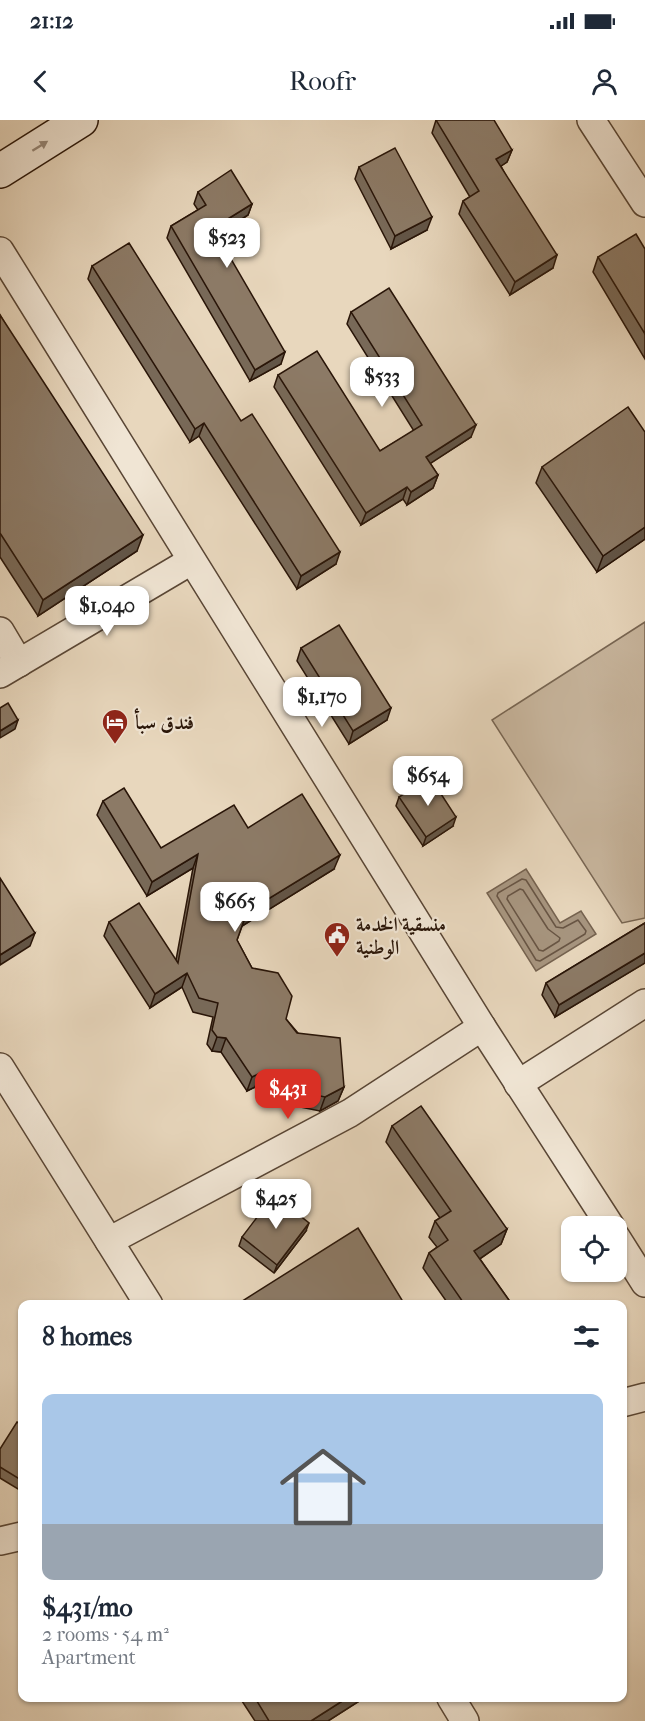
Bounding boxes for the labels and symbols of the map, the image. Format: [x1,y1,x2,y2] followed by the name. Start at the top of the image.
[32,140,49,151] one-way arrow
[191,218,263,269] pin: $523
[346,357,418,408] pin: $533
[58,586,156,637] pin: $1,040
[273,677,371,728] pin: $1,170
[100,707,130,745] hotel icon: فندق سبأ
[134,708,194,734] place label: فندق سبأ
[392,756,464,807] pin: $654
[199,882,271,933] pin: $665
[356,913,446,960] place label: منسقية الخدمة الوطنية
[322,920,352,958] public building icon: منسقية الخدمة الوطنية
[252,1069,324,1120] pin: $431
[240,1179,312,1230] pin: $425

